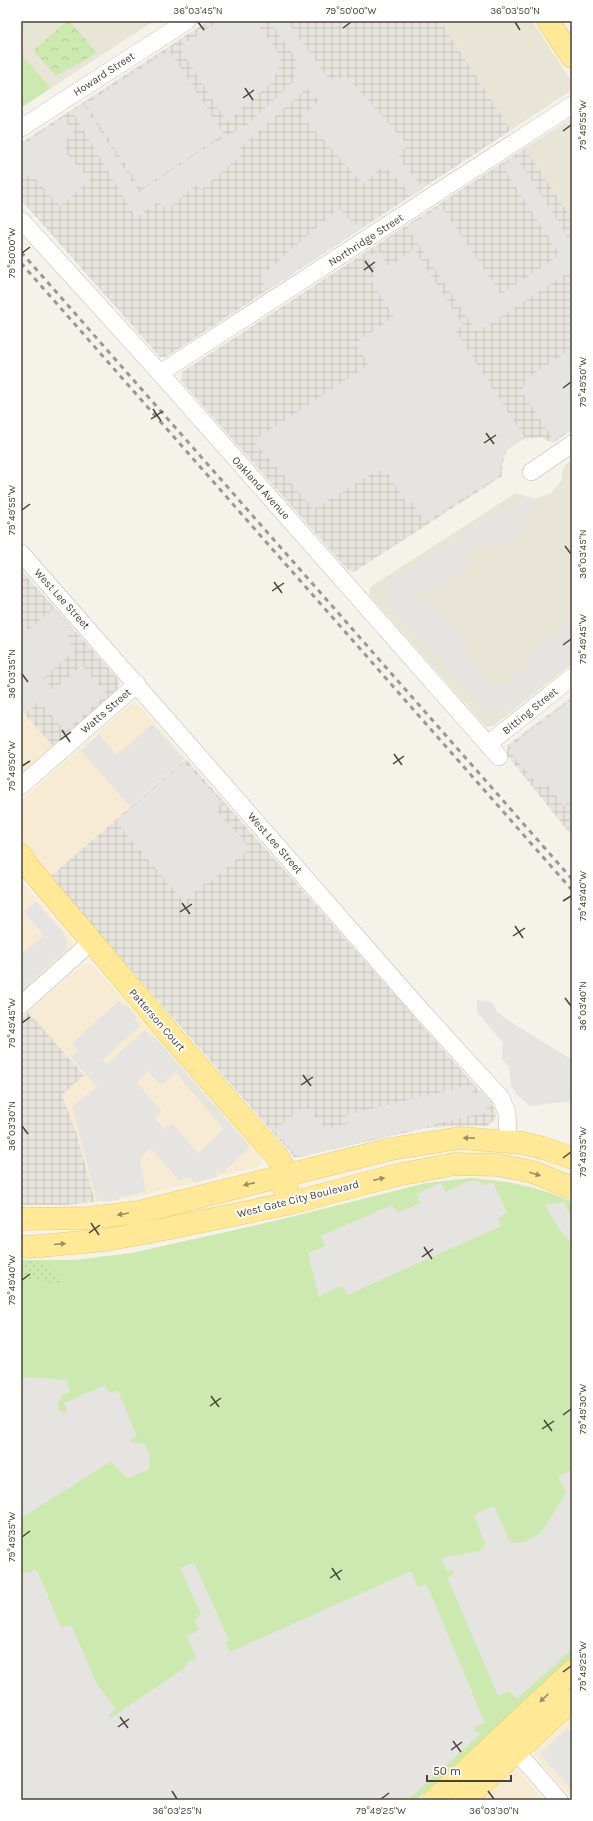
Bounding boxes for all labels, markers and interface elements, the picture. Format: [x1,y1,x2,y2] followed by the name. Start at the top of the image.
[173,5,223,17] text: 36°03'45"N
[326,5,376,17] text: 79°50'00"W
[490,5,540,17] text: 36°03'50"N
[71,49,137,99] street label: Howard Street
[577,100,589,150] text: 79°49'55"W
[326,211,406,269] street label: Northridge Street
[6,228,18,278] text: 79°50'00"W
[577,357,589,407] text: 79°49'50"W
[229,454,293,523] street label: Oakland Avenue
[6,485,18,535] text: 79°49'55"W
[577,529,589,579] text: 36°03'45"N
[31,566,93,632] street label: West Lee Street
[577,614,589,664] text: 79°49'45"W
[6,649,18,699] text: 36°03'35"N
[500,685,560,737] street label: Bitting Street
[78,686,134,736] street label: Watts Street
[6,741,18,791] text: 79°49'50"W
[245,810,305,876] street label: West Lee Street
[577,871,589,921] text: 79°49'40"W
[577,981,589,1031] text: 36°03'40"N
[126,986,188,1054] street label: Patterson Court
[6,998,18,1048] text: 79°49'45"W
[6,1101,18,1151] text: 36°03'30"N
[577,1127,589,1177] text: 79°49'35"W
[462,1135,475,1141] one-way arrow
[530,1171,542,1177] one-way arrow
[373,1176,385,1182] one-way arrow
[236,1178,360,1220] street label: West Gate City Boulevard
[243,1181,255,1187] one-way arrow
[117,1211,129,1217] one-way arrow
[54,1241,66,1248] one-way arrow
[6,1255,18,1305] text: 79°49'40"W
[577,1384,589,1434] text: 79°49'30"W
[6,1512,18,1562] text: 79°49'35"W
[577,1641,589,1691] text: 79°49'25"W
[539,1693,549,1703] one-way arrow
[427,1757,511,1783] scale bar
[433,1764,461,1778] text: 50 m
[152,1805,202,1817] text: 36°03'25"N
[356,1805,406,1817] text: 79°49'25"W
[469,1805,519,1817] text: 36°03'30"N

